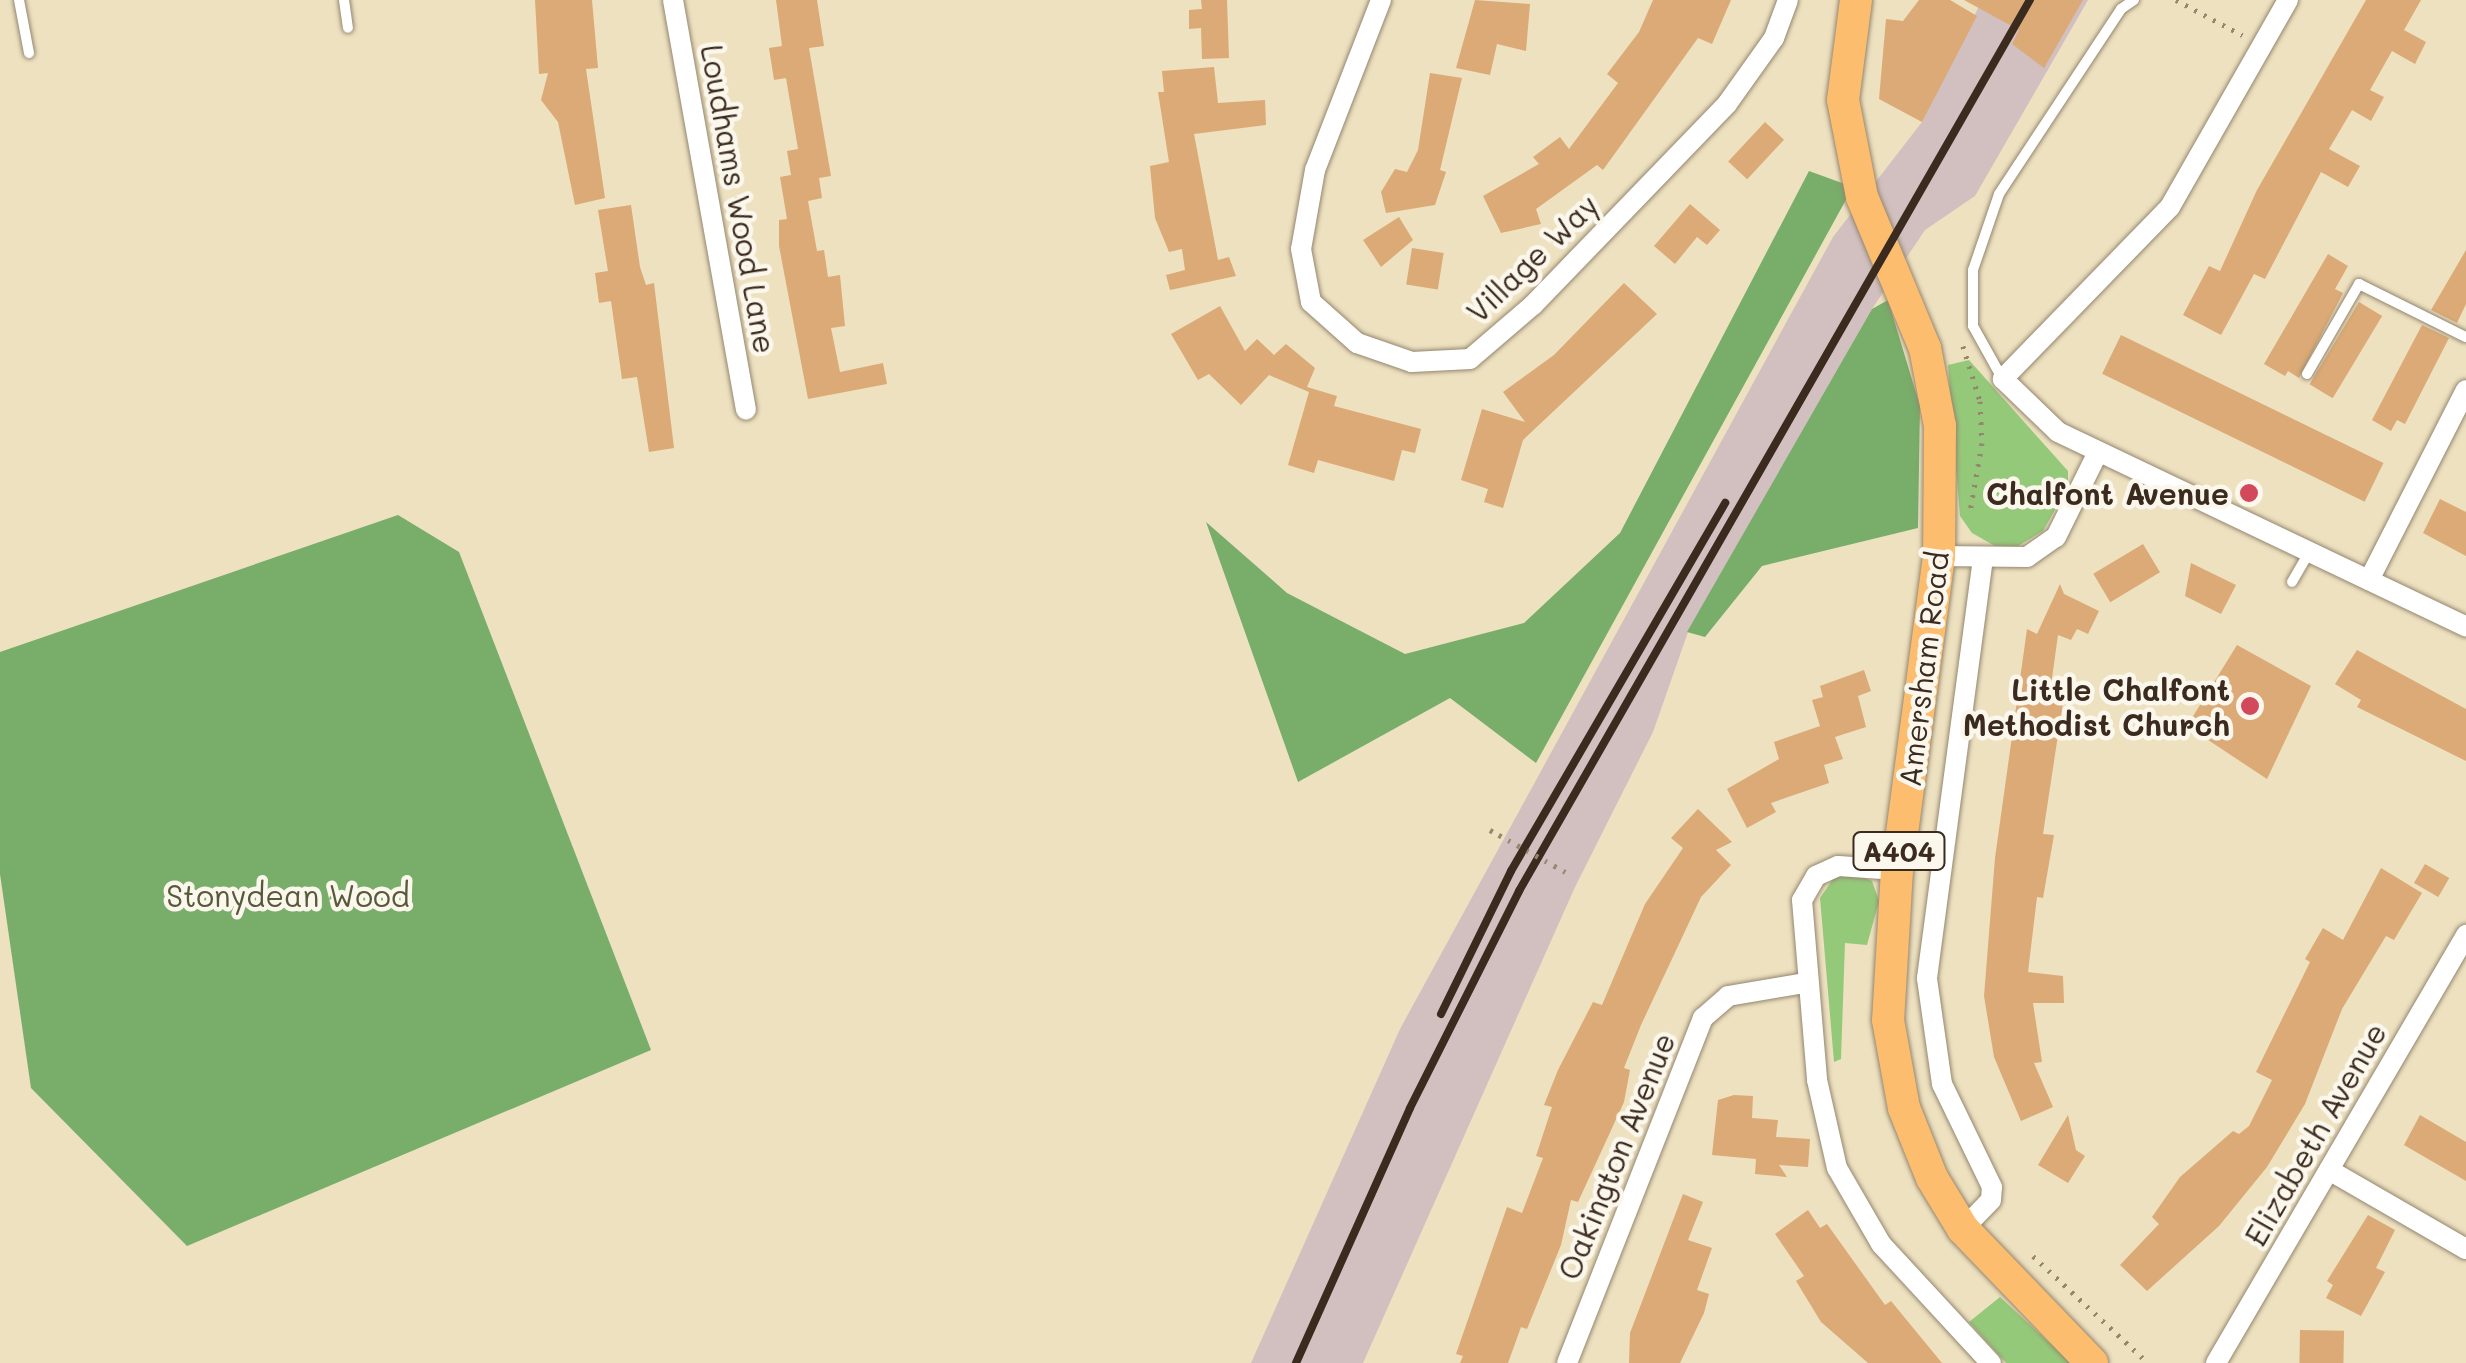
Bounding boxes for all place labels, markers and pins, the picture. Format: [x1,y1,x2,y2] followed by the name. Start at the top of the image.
[1986,475,2229,511] place label: Chalfont Avenue
[2238,482,2260,504] marker: Chalfont Avenue
[1963,671,2230,742] place label: Little Chalfont Methodist Church
[2239,695,2261,717] marker: Little Chalfont Methodist Church

